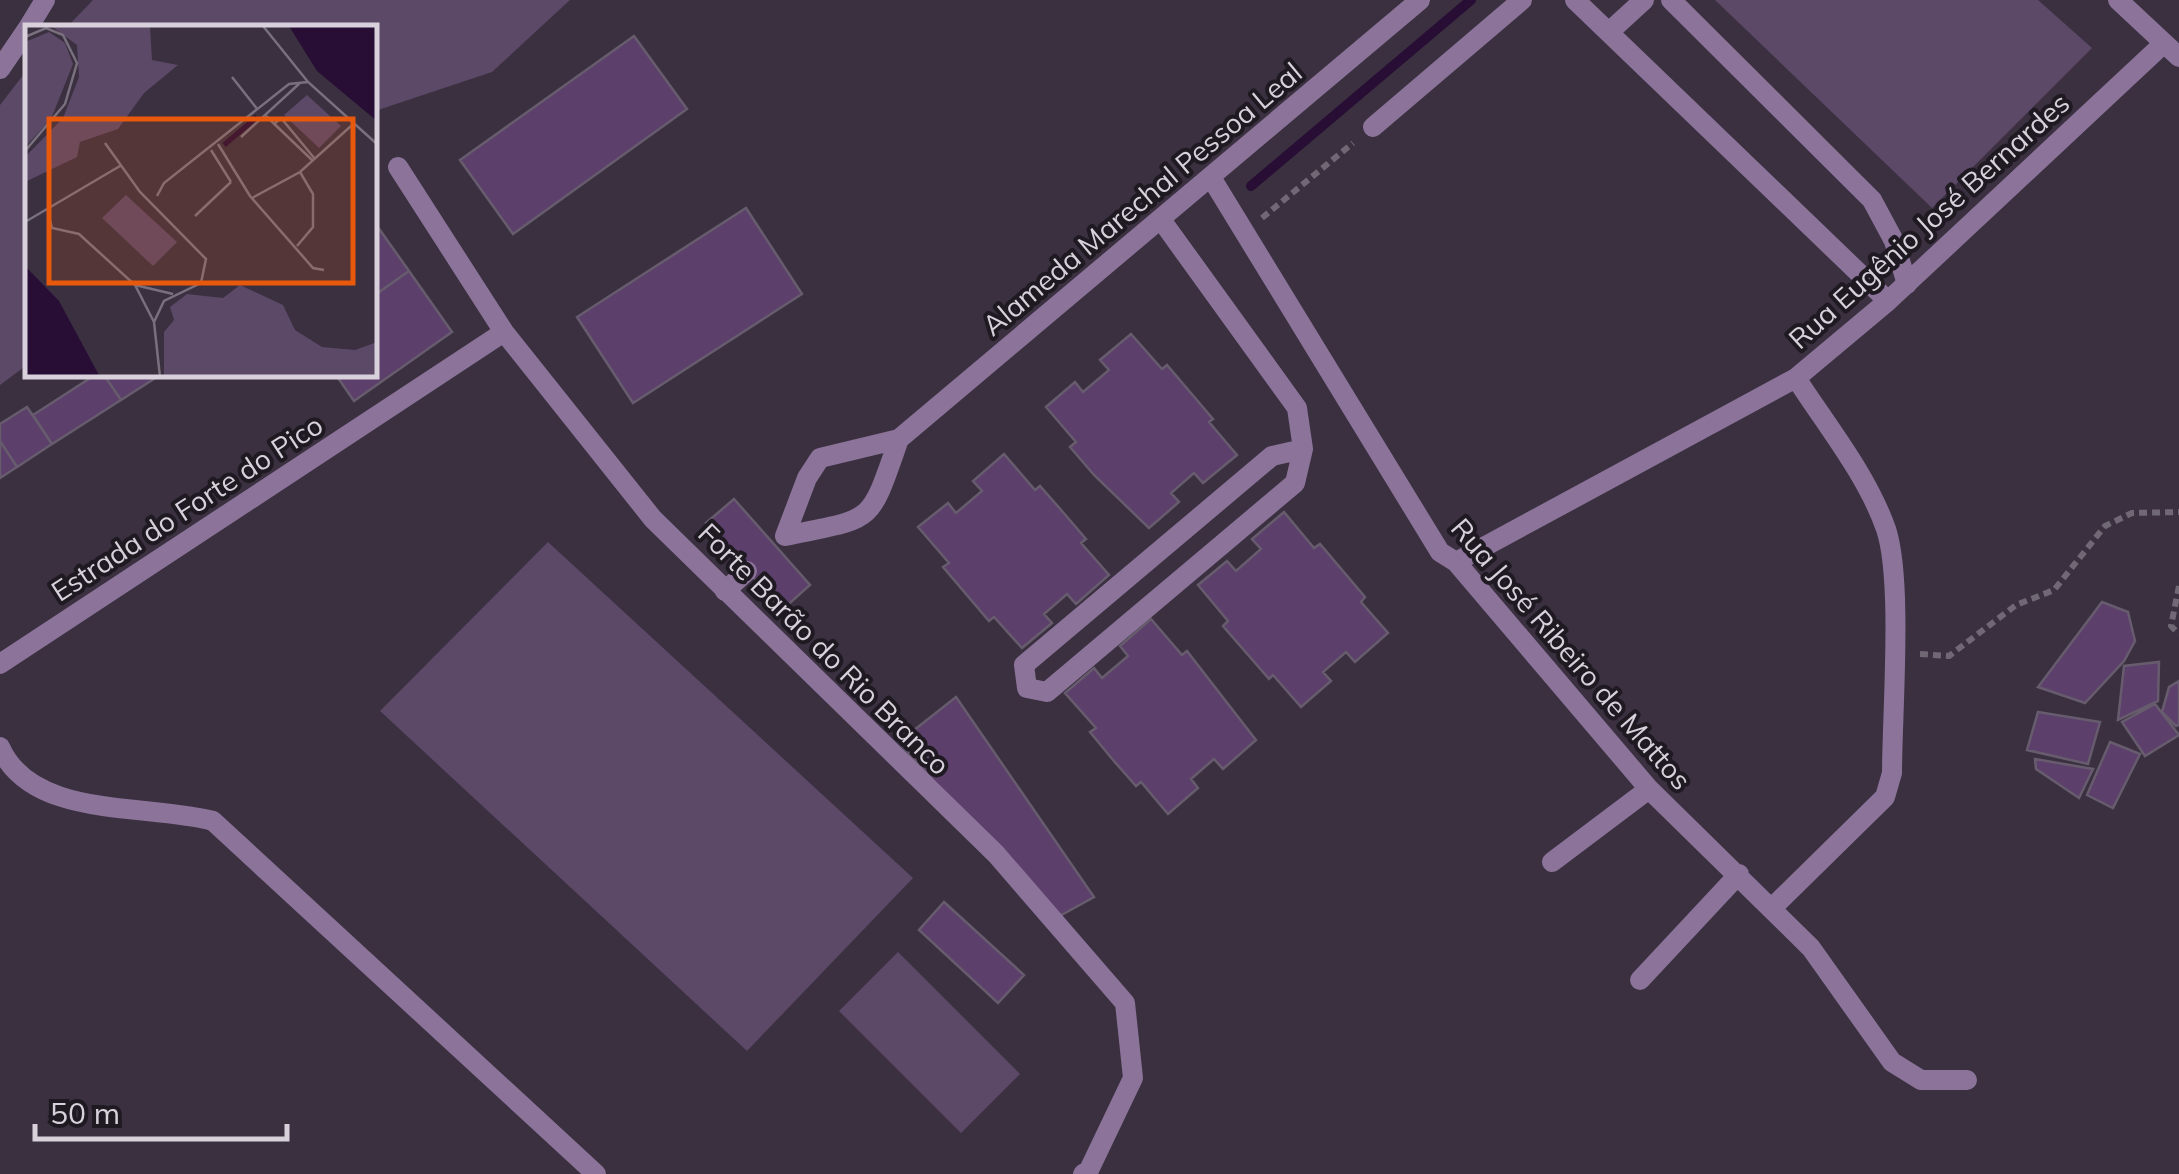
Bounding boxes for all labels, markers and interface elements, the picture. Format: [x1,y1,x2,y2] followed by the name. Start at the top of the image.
[25,25,378,378] inset map
[975,55,1309,343] street label: Alameda Marechal Pessoa Leal
[1781,85,2076,356] street label: Rua Eugênio José Bernardes
[44,407,329,608] street label: Estrada do Forte do Pico
[1444,511,1699,797] street label: Rua José Ribeiro de Mattos
[691,515,958,782] street label: Forte Barão do Rio Branco
[35,1079,288,1141] scale bar
[50,1094,120,1132] text: 50 m

